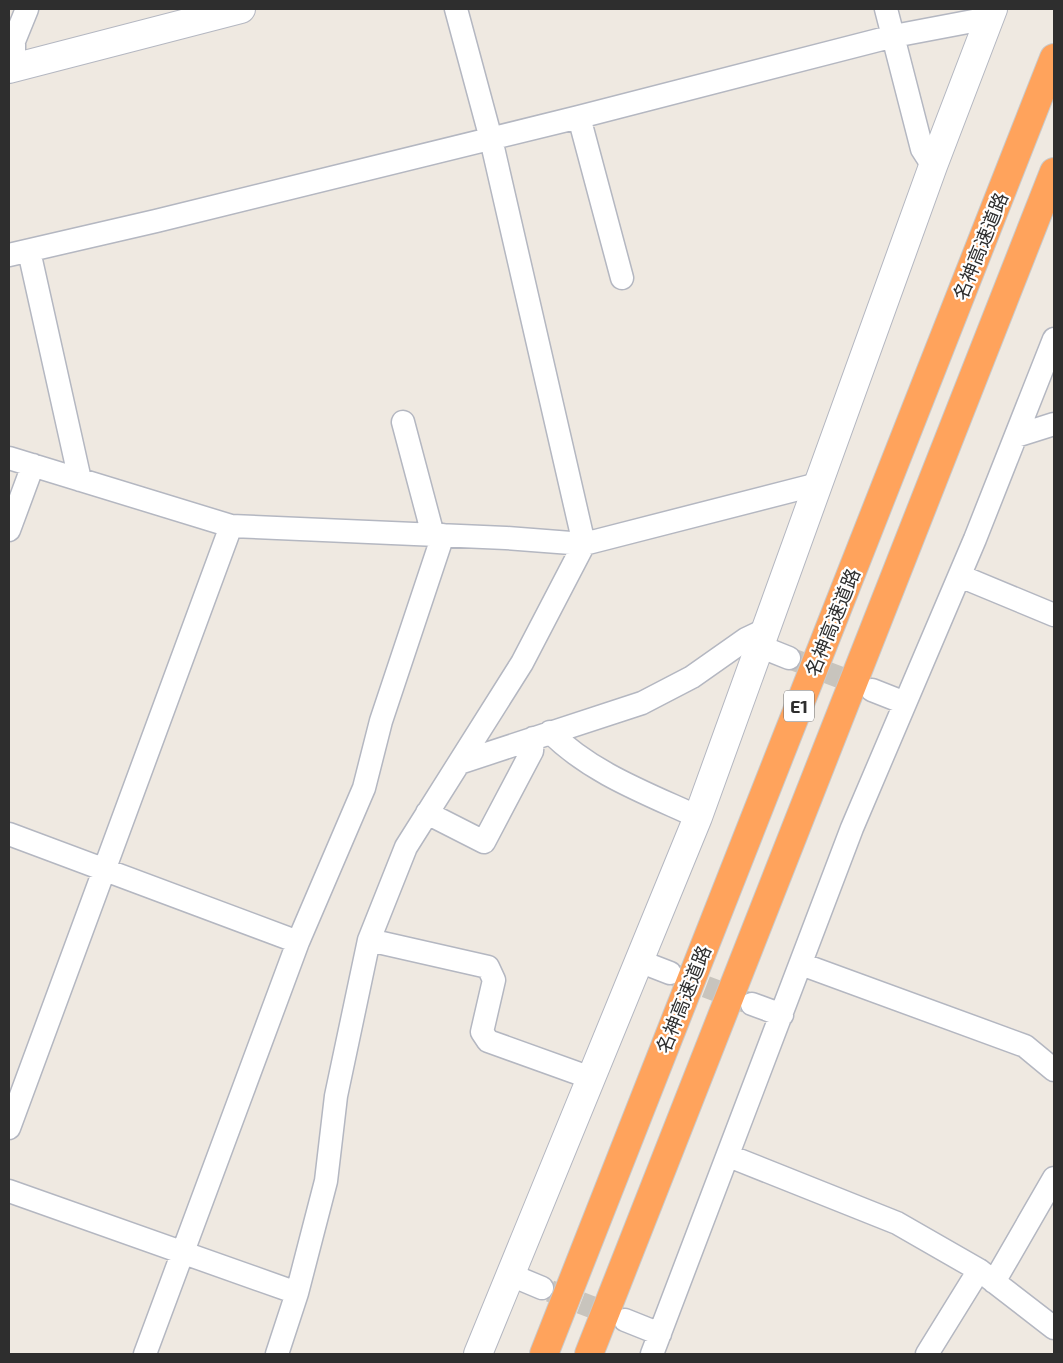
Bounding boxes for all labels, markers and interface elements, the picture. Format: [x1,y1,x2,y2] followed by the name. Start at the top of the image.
[948,189,1012,303] street label: 名神高速道路
[800,565,864,679] street label: 名神高速道路
[784,690,814,721] road number: E1
[651,942,715,1056] street label: 名神高速道路

